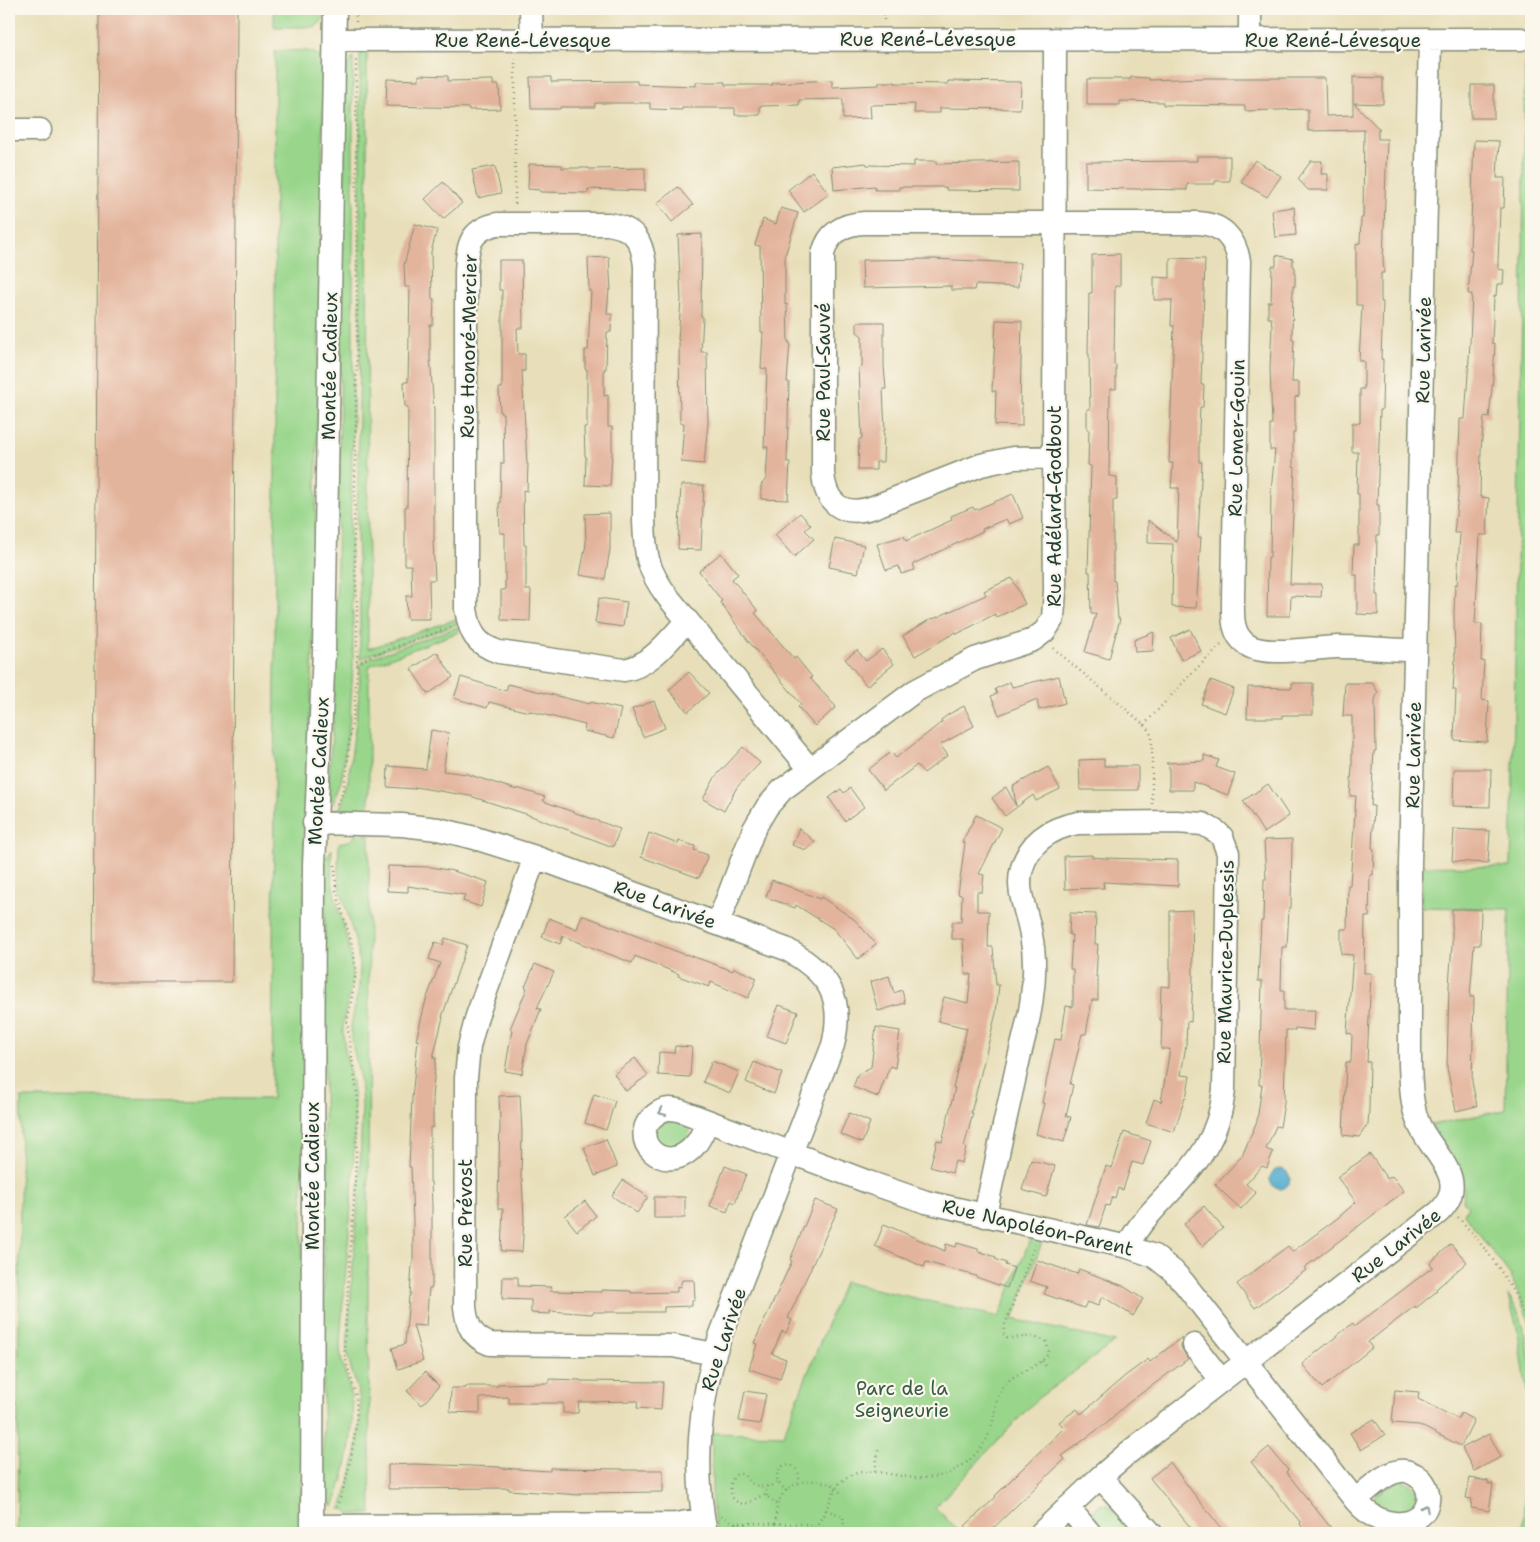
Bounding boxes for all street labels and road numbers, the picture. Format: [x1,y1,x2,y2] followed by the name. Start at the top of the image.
[840,27,1016,52] street label: Rue René-Lévesque
[435,28,611,53] street label: Rue René-Lévesque
[1245,28,1421,53] street label: Rue René-Lévesque
[454,253,483,439] street label: Rue Honoré-Mercier
[316,292,343,440] street label: Montée Cadieux
[1410,296,1437,404] street label: Rue Larivée
[811,302,836,442] street label: Rue Paul-Sauvé
[1223,359,1250,517] street label: Rue Lomer-Gouin
[1042,405,1067,607] street label: Rue Adélard-Godbout
[302,696,335,846] street label: Montée Cadieux
[1400,701,1427,809] street label: Rue Larivée
[1211,860,1240,1064] street label: Rue Maurice-Duplessis
[610,874,720,935] street label: Rue Larivée
[300,1102,325,1250] street label: Montée Cadieux
[453,1159,478,1267] street label: Rue Prévost
[940,1193,1136,1262] street label: Rue Napoléon-Parent
[1346,1203,1446,1288] street label: Rue Larivée
[695,1284,752,1394] street label: Rue Larivée

